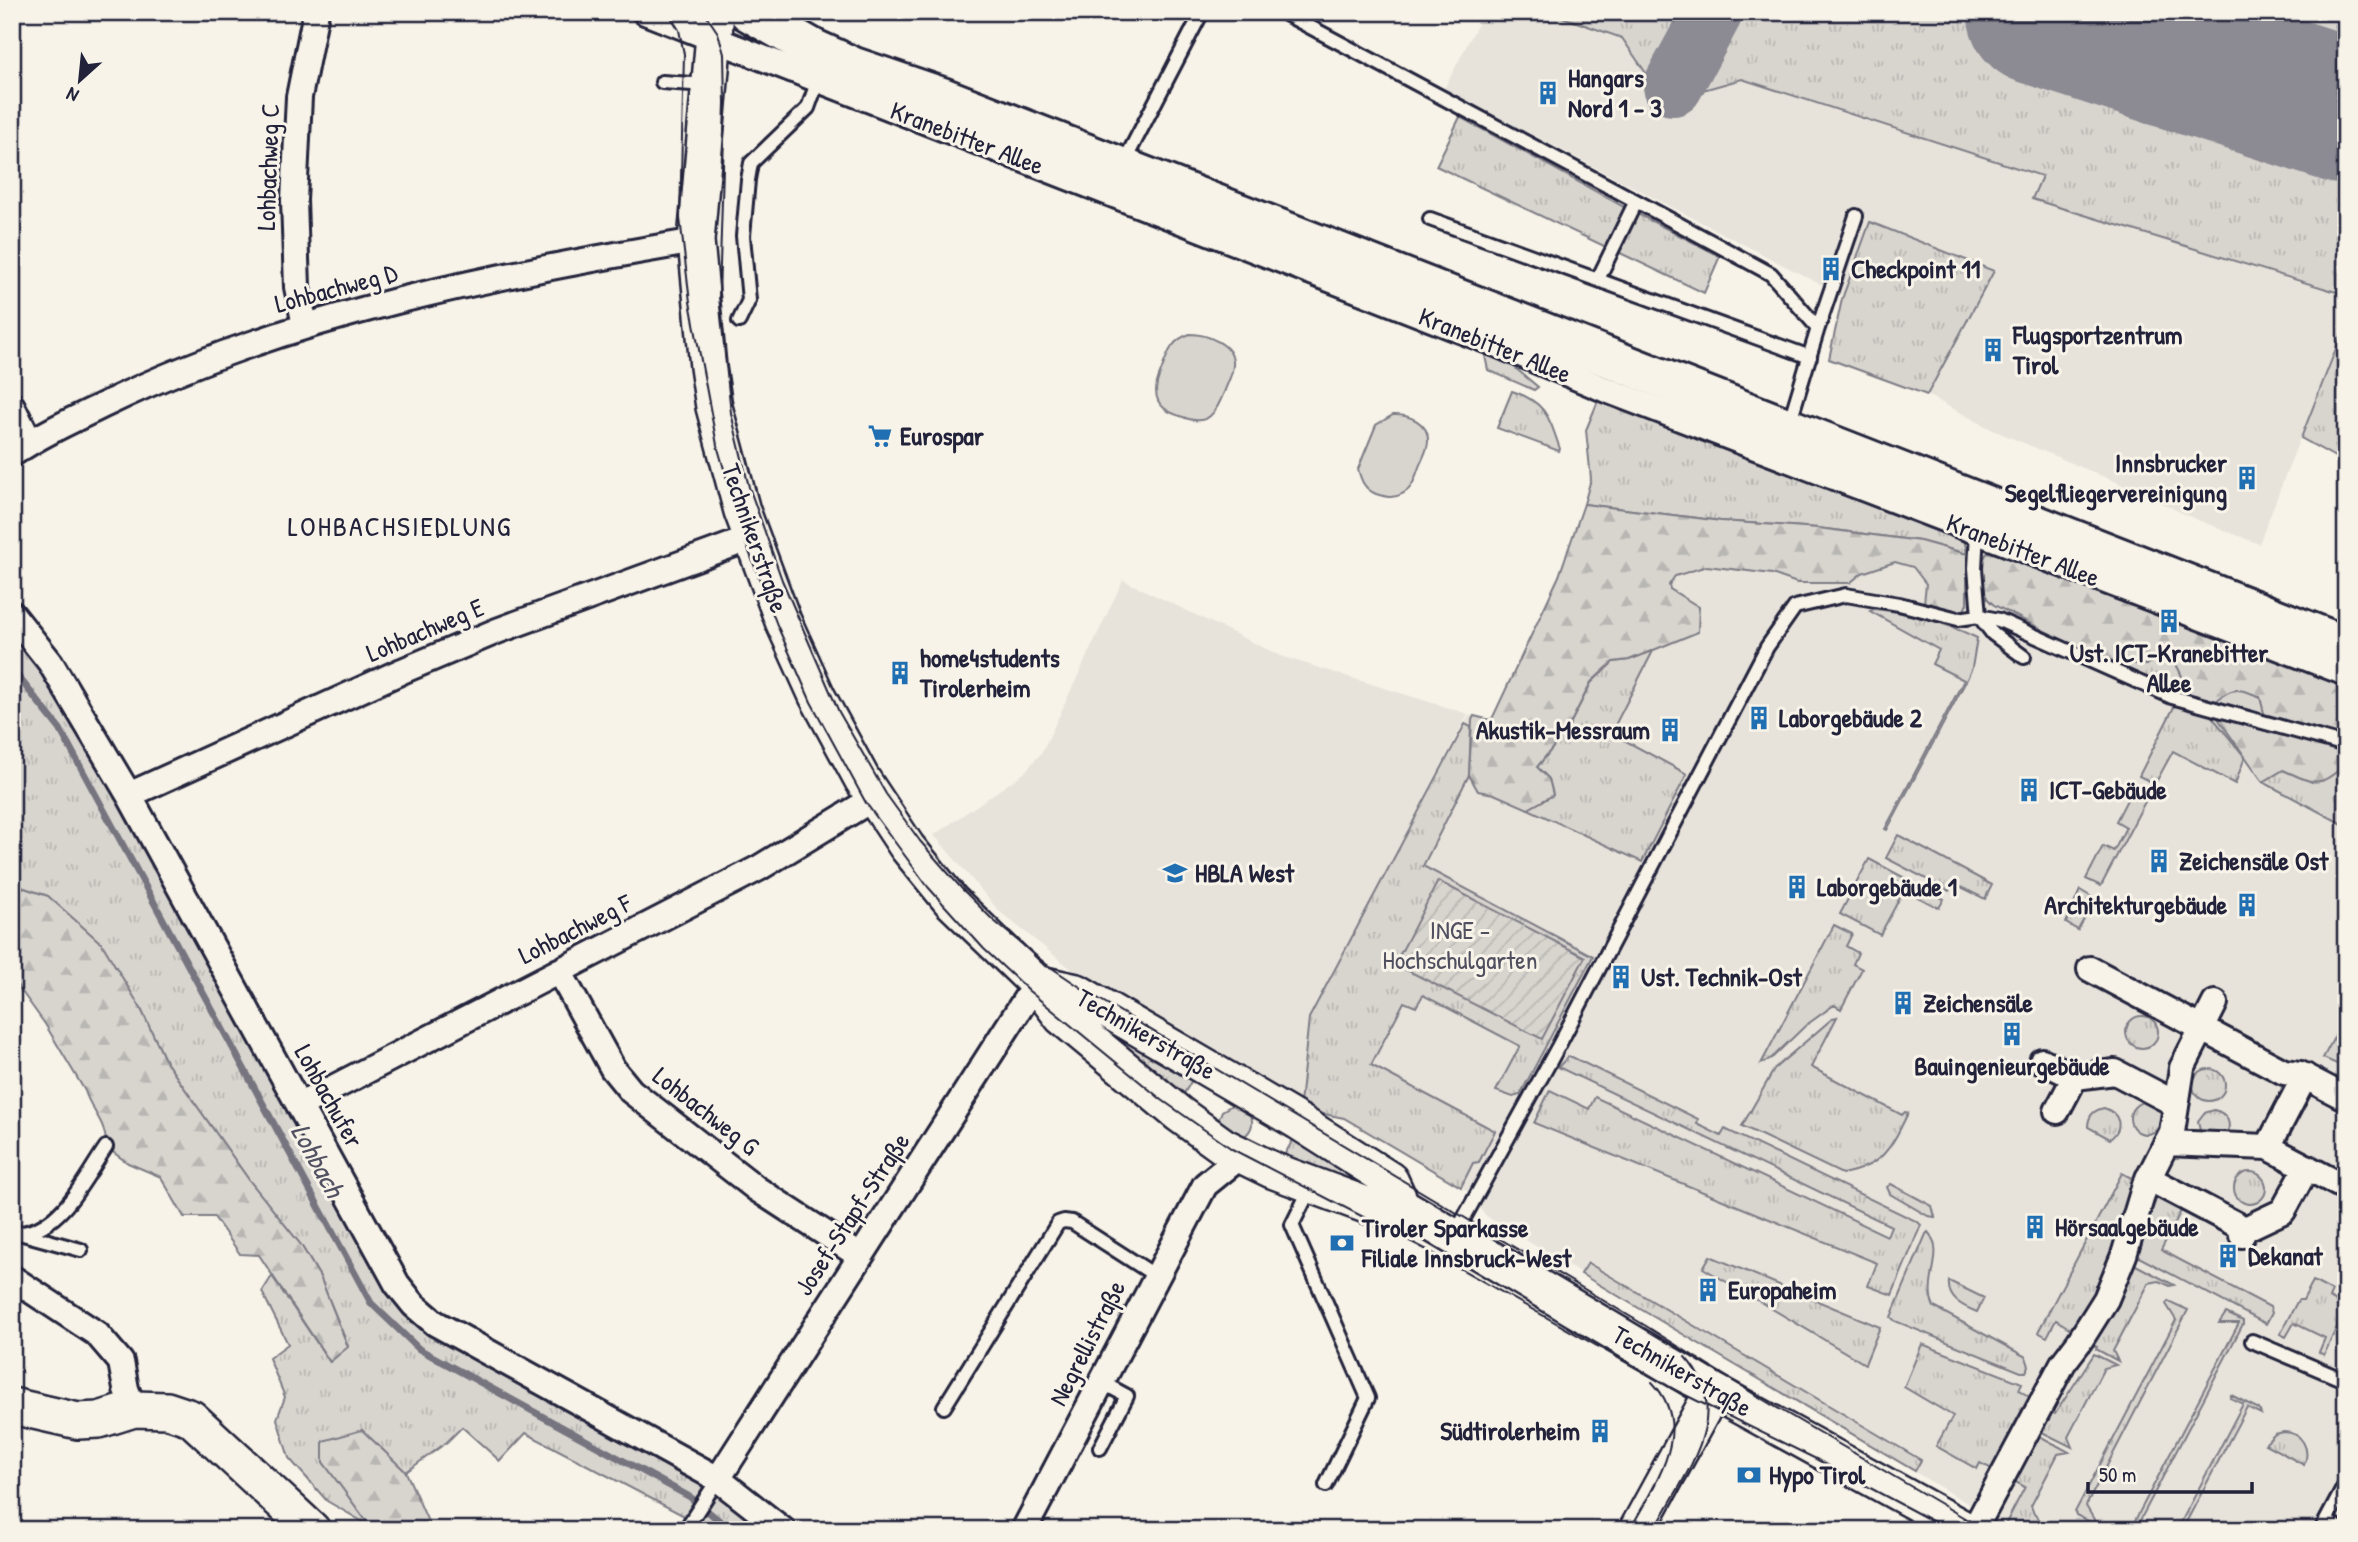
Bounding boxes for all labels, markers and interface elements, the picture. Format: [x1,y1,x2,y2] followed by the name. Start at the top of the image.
[46,46,116,116] north arrow
[1568,60,1662,125] place label: Hangars Nord 1 - 3
[1534,79,1562,107] building icon: Hangars Nord 1 - 3
[62,81,83,109] text: N
[886,92,1049,183] street label: Kranebitter Allee
[248,103,287,231] street label: Lohbachweg C
[1851,251,1980,287] place label: Checkpoint 11
[271,254,402,321] street label: Lohbachweg D
[1817,255,1845,283] building icon: Checkpoint 11
[1414,298,1577,391] street label: Kranebitter Allee
[2012,317,2183,382] place label: Flugsportzentrum Tirol
[1979,336,2007,364] building icon: Flugsportzentrum Tirol
[900,418,985,454] place label: Eurospar
[866,422,894,450] supermarket icon: Eurospar
[2005,445,2228,511] place label: Innsbrucker Segelfliegervereinigung
[714,459,797,617] street label: Technikerstraße
[2233,464,2261,492] building icon: Innsbrucker Segelfliegervereinigung
[1942,504,2105,595] street label: Kranebitter Allee
[288,507,512,545] district label: LOHBACHSIEDLUNG
[361,589,489,670] street label: Lohbachweg E
[2155,607,2183,635] building icon: Ust. ICT-Kranebitter Allee
[2070,635,2269,700] place label: Ust. ICT-Kranebitter Allee
[919,640,1060,705] place label: home4students Tirolerheim
[886,659,914,687] building icon: home4students Tirolerheim
[1779,700,1923,736] place label: Laborgebäude 2
[1745,704,1773,732] building icon: Laborgebäude 2
[1476,712,1650,747] place label: Akustik-Messraum
[1656,716,1684,744] building icon: Akustik-Messraum
[2049,772,2167,807] place label: ICT-Gebäude
[2015,776,2043,804] building icon: ICT-Gebäude
[2179,843,2329,878] place label: Zeichensäle Ost
[2145,847,2173,875] building icon: Zeichensäle Ost
[1195,855,1295,890] place label: HBLA West
[1161,859,1189,887] school or university icon: HBLA West
[1817,869,1957,905] place label: Laborgebäude 1
[1783,873,1811,901] building icon: Laborgebäude 1
[512,885,638,972] street label: Lohbachweg F
[2044,887,2228,923] place label: Architekturgebäude
[2233,891,2261,919] building icon: Architekturgebäude
[1383,912,1537,977] park label: INGE - Hochschulgarten
[1641,959,1803,994] place label: Ust. Technik-Ost
[1607,963,1635,991] building icon: Ust. Technik-Ost
[1070,980,1222,1088] street label: Technikerstraße
[1923,985,2034,1020] place label: Zeichensäle
[1889,989,1917,1017] building icon: Zeichensäle
[1998,1020,2026,1048] building icon: Bauingenieurgebäude
[287,1038,372,1154] street label: Lohbachufer
[1914,1048,2110,1084] place label: Bauingenieurgebäude
[646,1058,767,1163] street label: Lohbachweg G
[282,1116,355,1206] water label: Lohbach
[786,1126,917,1302] street label: Josef-Stapf-Straße
[2055,1209,2199,1245] place label: Hörsaalgebäude
[1361,1210,1572,1275] place label: Tiroler Sparkasse Filiale Innsbruck-West
[2021,1213,2049,1241] building icon: Hörsaalgebäude
[1328,1229,1356,1257] bank icon: Tiroler Sparkasse Filiale Innsbruck-West
[2248,1238,2324,1273] place label: Dekanat
[2214,1242,2242,1270] building icon: Dekanat
[1728,1272,1837,1308] place label: Europaheim
[1040,1274,1133,1411] street label: Negrellistraße
[1694,1276,1722,1304] building icon: Europaheim
[1606,1317,1758,1425] street label: Technikerstraße
[1440,1413,1580,1448] place label: Südtirolerheim
[1586,1417,1614,1445] building icon: Südtirolerheim
[2088,1451,2253,1495] scale bar
[1769,1457,1866,1493] place label: Hypo Tirol
[2099,1460,2136,1489] text: 50 m
[1735,1461,1763,1489] bank icon: Hypo Tirol

